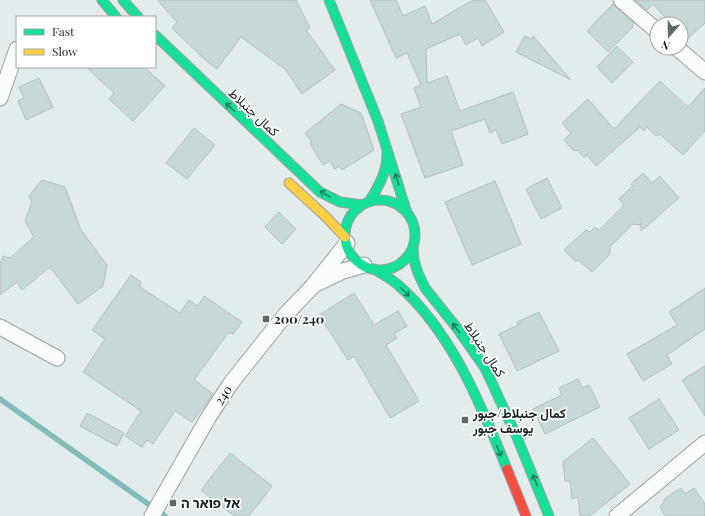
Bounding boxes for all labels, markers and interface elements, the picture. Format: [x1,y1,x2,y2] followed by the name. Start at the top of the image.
[16,16,156,68] legend
[649,16,689,56] north arrow
[52,23,75,39] text: Fast
[659,37,672,54] text: N
[52,43,78,59] text: Slow
[225,84,283,140] street label: كمال جنبلاط
[224,102,235,111] one-way arrow
[393,173,400,186] one-way arrow
[319,190,331,198] one-way arrow
[400,287,410,297] one-way arrow
[274,310,324,327] place label: 200/240
[261,314,271,324] marker: 200/240
[460,318,510,381] street label: كمال جنبلاط
[452,322,460,333] one-way arrow
[210,381,235,408] street label: 240
[472,404,566,437] place label: كمال جنبلاط/جبور يوسف جبور
[460,415,470,425] marker: كمال جنبلاط/جبور يوسف جبور
[495,444,503,456] one-way arrow
[530,474,538,486] one-way arrow
[181,494,240,511] place label: אל פואר ה
[168,498,178,508] marker: אל פואר ה

